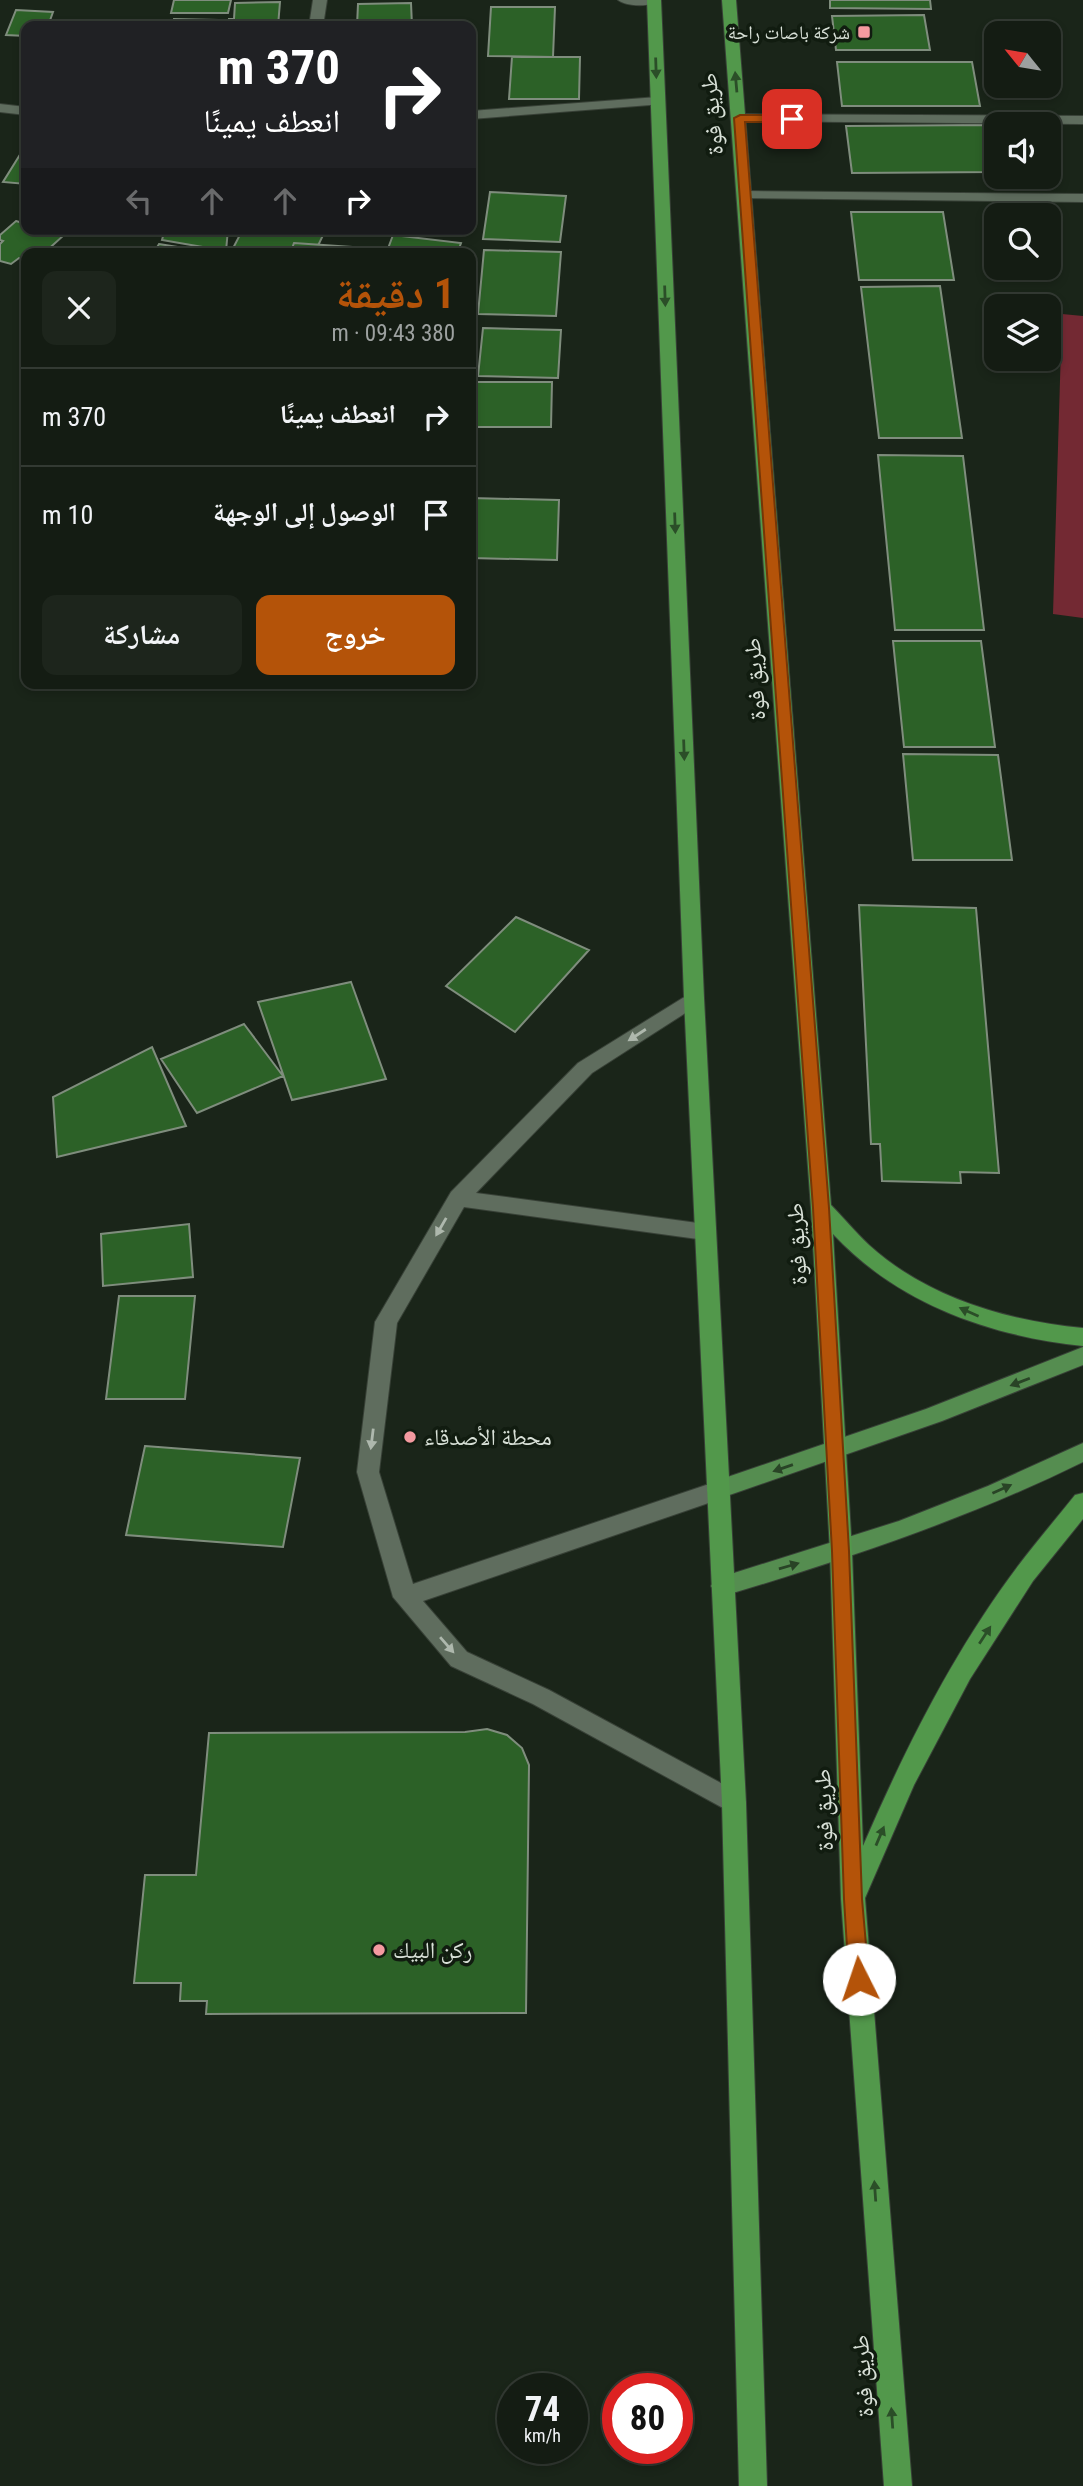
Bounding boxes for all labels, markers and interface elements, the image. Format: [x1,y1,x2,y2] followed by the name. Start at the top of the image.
[728,21,850,44] place label: شركة باصات راحة
[984,21,1060,98] north arrow
[984,21,1061,371] map controls
[856,24,872,40] marker: شركة باصات راحة
[218,39,340,96] text: 370 m
[364,49,455,140] icon: right
[651,57,662,79] one-way arrow
[730,71,741,93] one-way arrow
[695,72,729,156] street label: طريق فوة
[762,89,822,149] pin
[773,100,811,138] icon: arrive
[204,102,340,140] text: انعطف يمينًا
[984,112,1061,189] button: sound
[120,182,158,220] icon: left
[193,182,231,220] icon: ahead
[266,182,304,220] icon: ahead
[339,182,377,220] icon: right
[984,203,1061,280] button: search
[336,269,455,318] text: 1 دقيقة
[42,271,116,345] button: close
[660,285,671,307] one-way arrow
[984,294,1061,371] button: layers
[331,320,455,347] text: 380 m · 09:43
[417,398,455,436] icon: right
[280,399,396,429] text: انعطف يمينًا
[42,402,106,432] text: 370 m
[417,496,455,534] icon: arrive
[213,497,396,527] text: الوصول إلى الوجهة
[42,500,93,530] text: 10 m
[669,512,680,534] one-way arrow
[42,595,242,675] button: مشاركة
[256,595,455,675] button: خروج
[739,637,771,721] street label: طريق فوة
[678,739,689,761] one-way arrow
[627,1028,646,1041] one-way arrow
[781,1202,813,1286] street label: طريق فوة
[435,1217,447,1236] one-way arrow
[959,1306,979,1318] one-way arrow
[1009,1376,1030,1387] one-way arrow
[424,1424,552,1451] place label: محطة الأصدقاء
[367,1428,378,1450] one-way arrow
[402,1429,418,1445] marker: محطة الأصدقاء
[772,1463,793,1474] one-way arrow
[992,1483,1013,1494] one-way arrow
[778,1561,799,1571] one-way arrow
[979,1626,992,1645] one-way arrow
[439,1636,455,1654] one-way arrow
[809,1768,839,1852] street label: طريق فوة
[874,1826,885,1847] one-way arrow
[393,1937,472,1964] place label: ركن البيك
[371,1942,387,1958] marker: ركن البيك
[822,1942,896,2016] position arrow
[869,2180,880,2202] one-way arrow
[847,2334,879,2418] street label: طريق فوة
[602,2373,693,2464] speed limit sign: 80
[525,2389,560,2430] text: 74
[886,2407,897,2429] one-way arrow
[524,2425,561,2446] text: km/h

